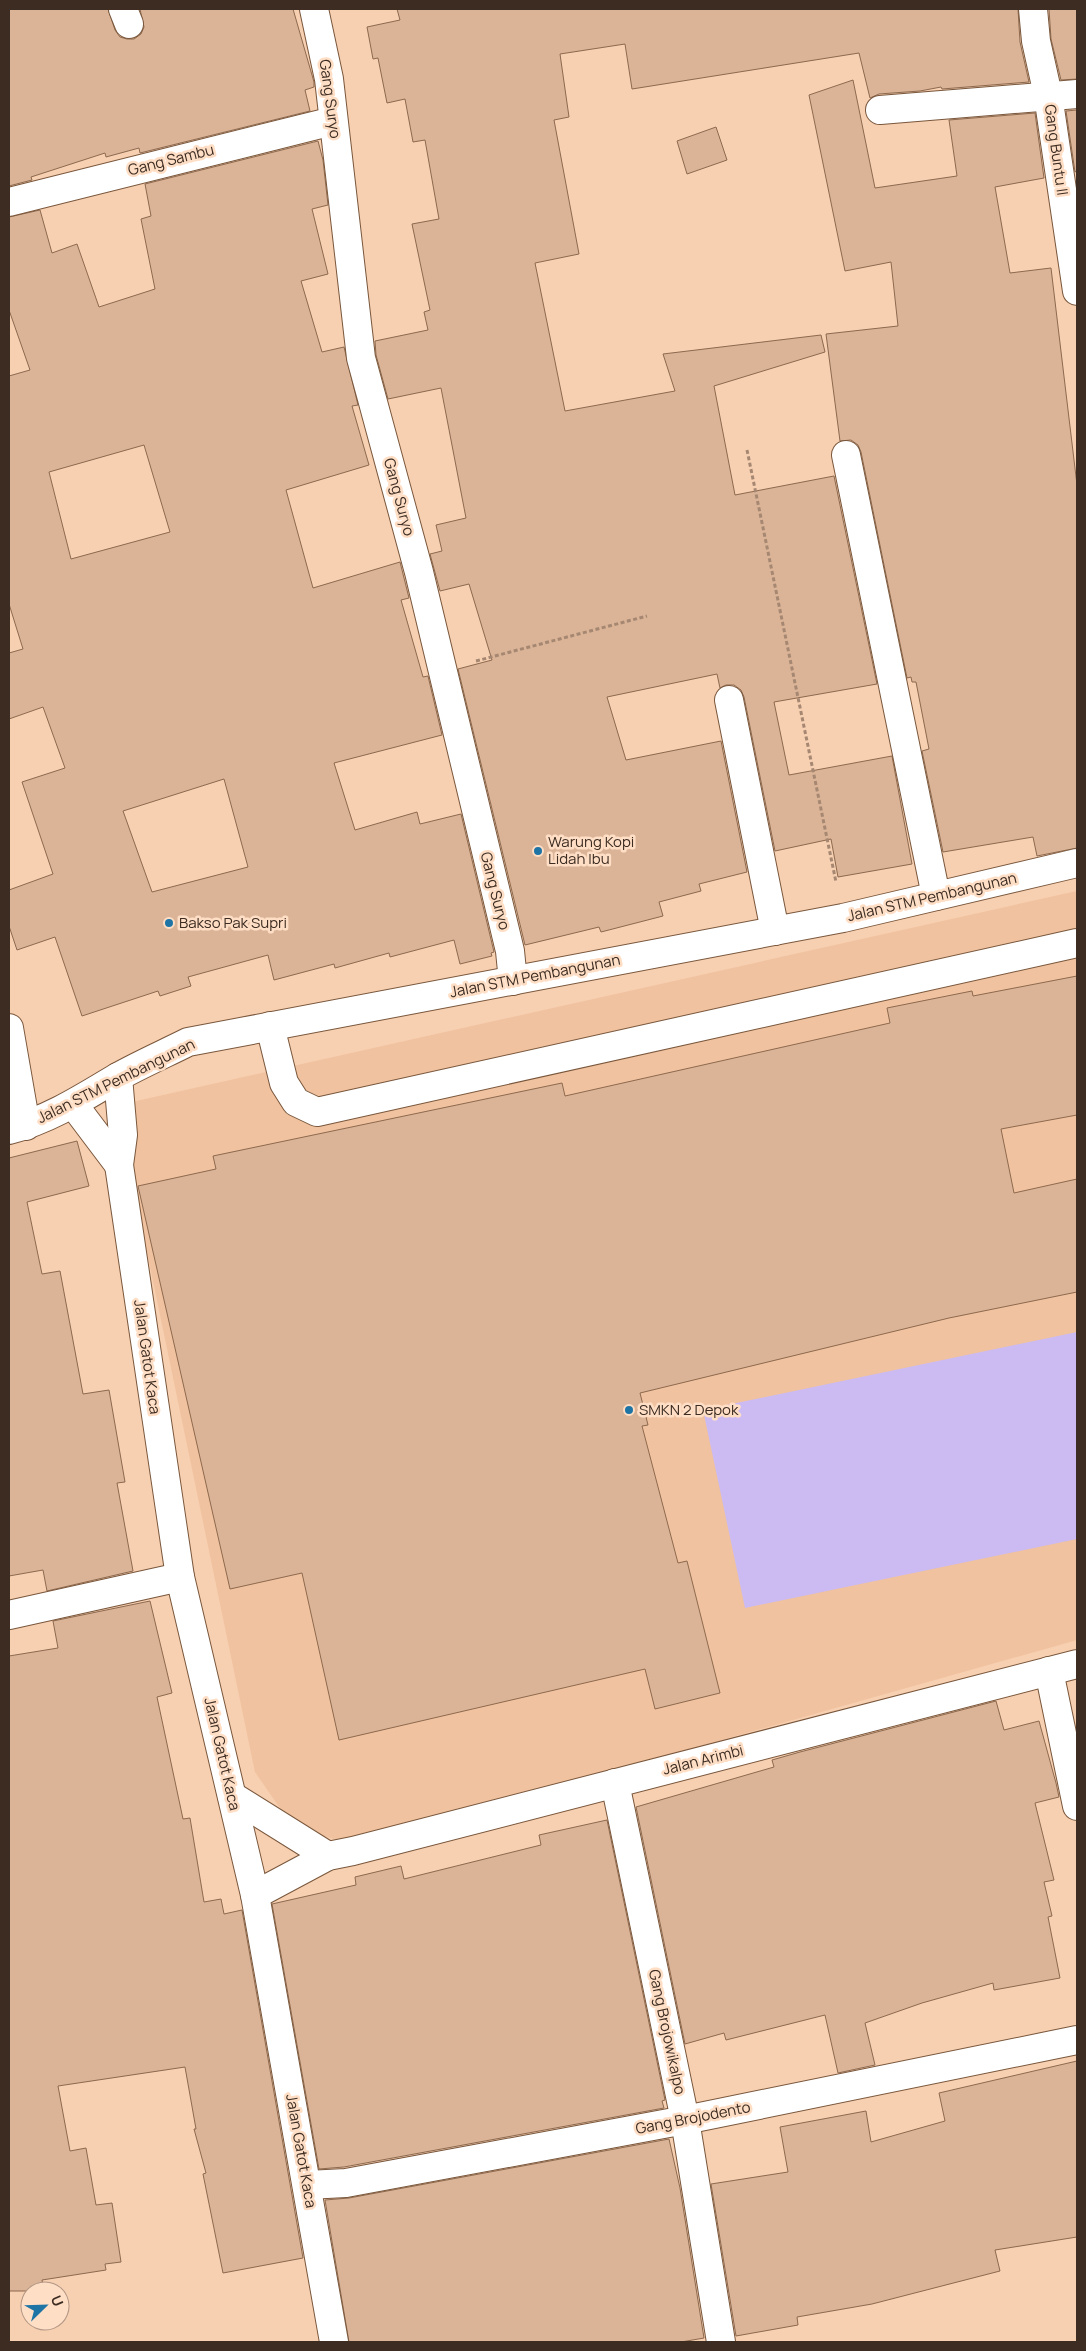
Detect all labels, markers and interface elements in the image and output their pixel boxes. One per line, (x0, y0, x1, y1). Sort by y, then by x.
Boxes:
street label: Gang Suryo (315, 58, 346, 140)
street label: Gang Buntu II (1040, 103, 1073, 197)
street label: Gang Sambu (126, 139, 216, 180)
street label: Gang Suryo (379, 456, 420, 538)
place label: Warung Kopi Lidah Ibu (548, 831, 634, 869)
marker: Warung Kopi Lidah Ibu (532, 845, 544, 857)
street label: Gang Suryo (476, 850, 515, 932)
street label: Jalan STM Pembangunan (845, 867, 1019, 926)
place label: Bakso Pak Supri (179, 912, 287, 933)
marker: Bakso Pak Supri (163, 917, 175, 929)
street label: Jalan STM Pembangunan (448, 949, 622, 1002)
street label: Jalan STM Pembangunan (33, 1033, 198, 1128)
street label: Jalan Gatot Kaca (129, 1298, 166, 1416)
place label: SMKN 2 Depok (639, 1399, 739, 1420)
marker: SMKN 2 Depok (623, 1404, 635, 1416)
street label: Jalan Gatot Kaca (199, 1695, 246, 1812)
street label: Jalan Arimbi (660, 1739, 745, 1780)
street label: Gang Brojowikalpo (644, 1967, 691, 2097)
street label: Jalan Gatot Kaca (281, 2092, 322, 2210)
street label: Gang Brojodento (634, 2096, 752, 2139)
north arrow (20, 2281, 70, 2331)
text: U (47, 2292, 68, 2309)

